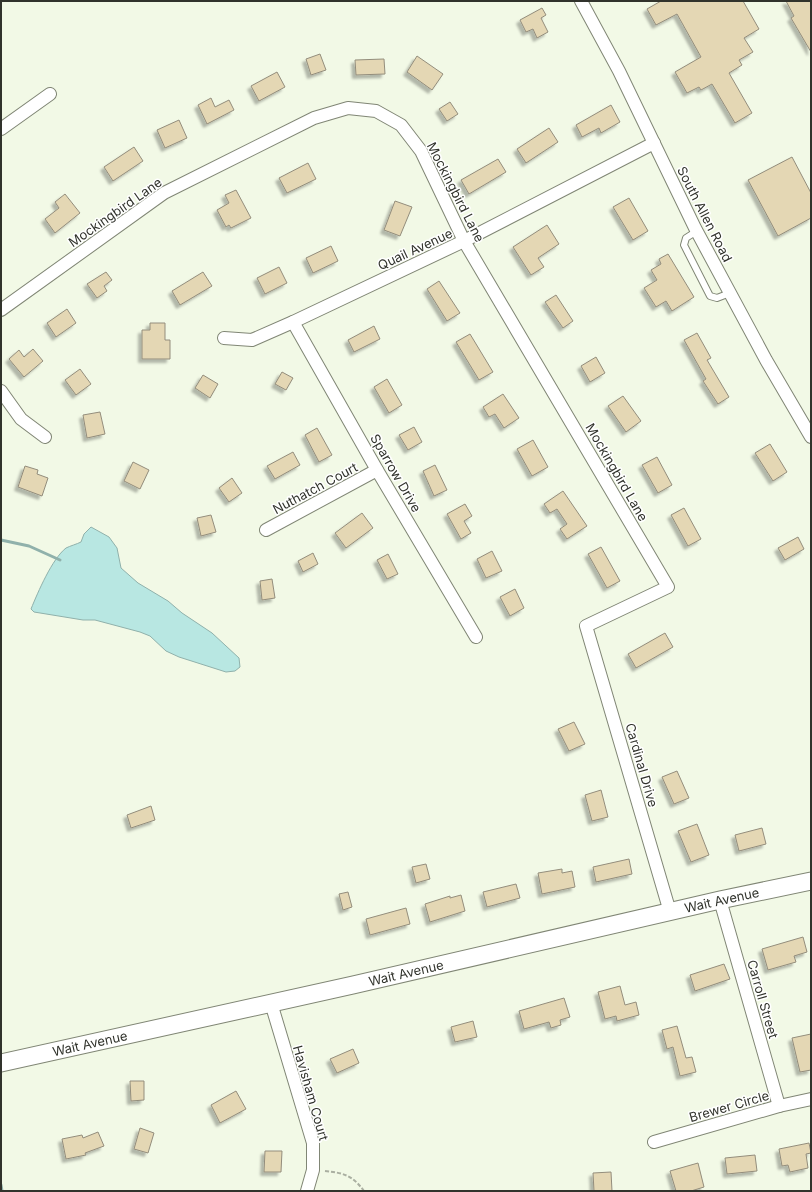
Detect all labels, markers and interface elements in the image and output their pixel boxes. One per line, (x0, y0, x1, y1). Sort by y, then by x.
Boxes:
street label: Mockingbird Lane (424, 139, 488, 245)
street label: South Allen Road (674, 164, 736, 264)
street label: Mockingbird Lane (65, 174, 165, 250)
street label: Quail Avenue (375, 225, 455, 273)
street label: Mockingbird Lane (583, 420, 651, 524)
street label: Sparrow Drive (367, 431, 425, 515)
street label: Nuthatch Court (270, 459, 360, 517)
street label: Cardinal Drive (622, 721, 662, 809)
street label: Wait Avenue (683, 884, 761, 916)
street label: Wait Avenue (367, 956, 445, 989)
street label: Carroll Street (744, 958, 782, 1040)
street label: Wait Avenue (51, 1027, 129, 1059)
street label: Havisham Court (290, 1043, 332, 1143)
street label: Brewer Circle (687, 1087, 771, 1125)

